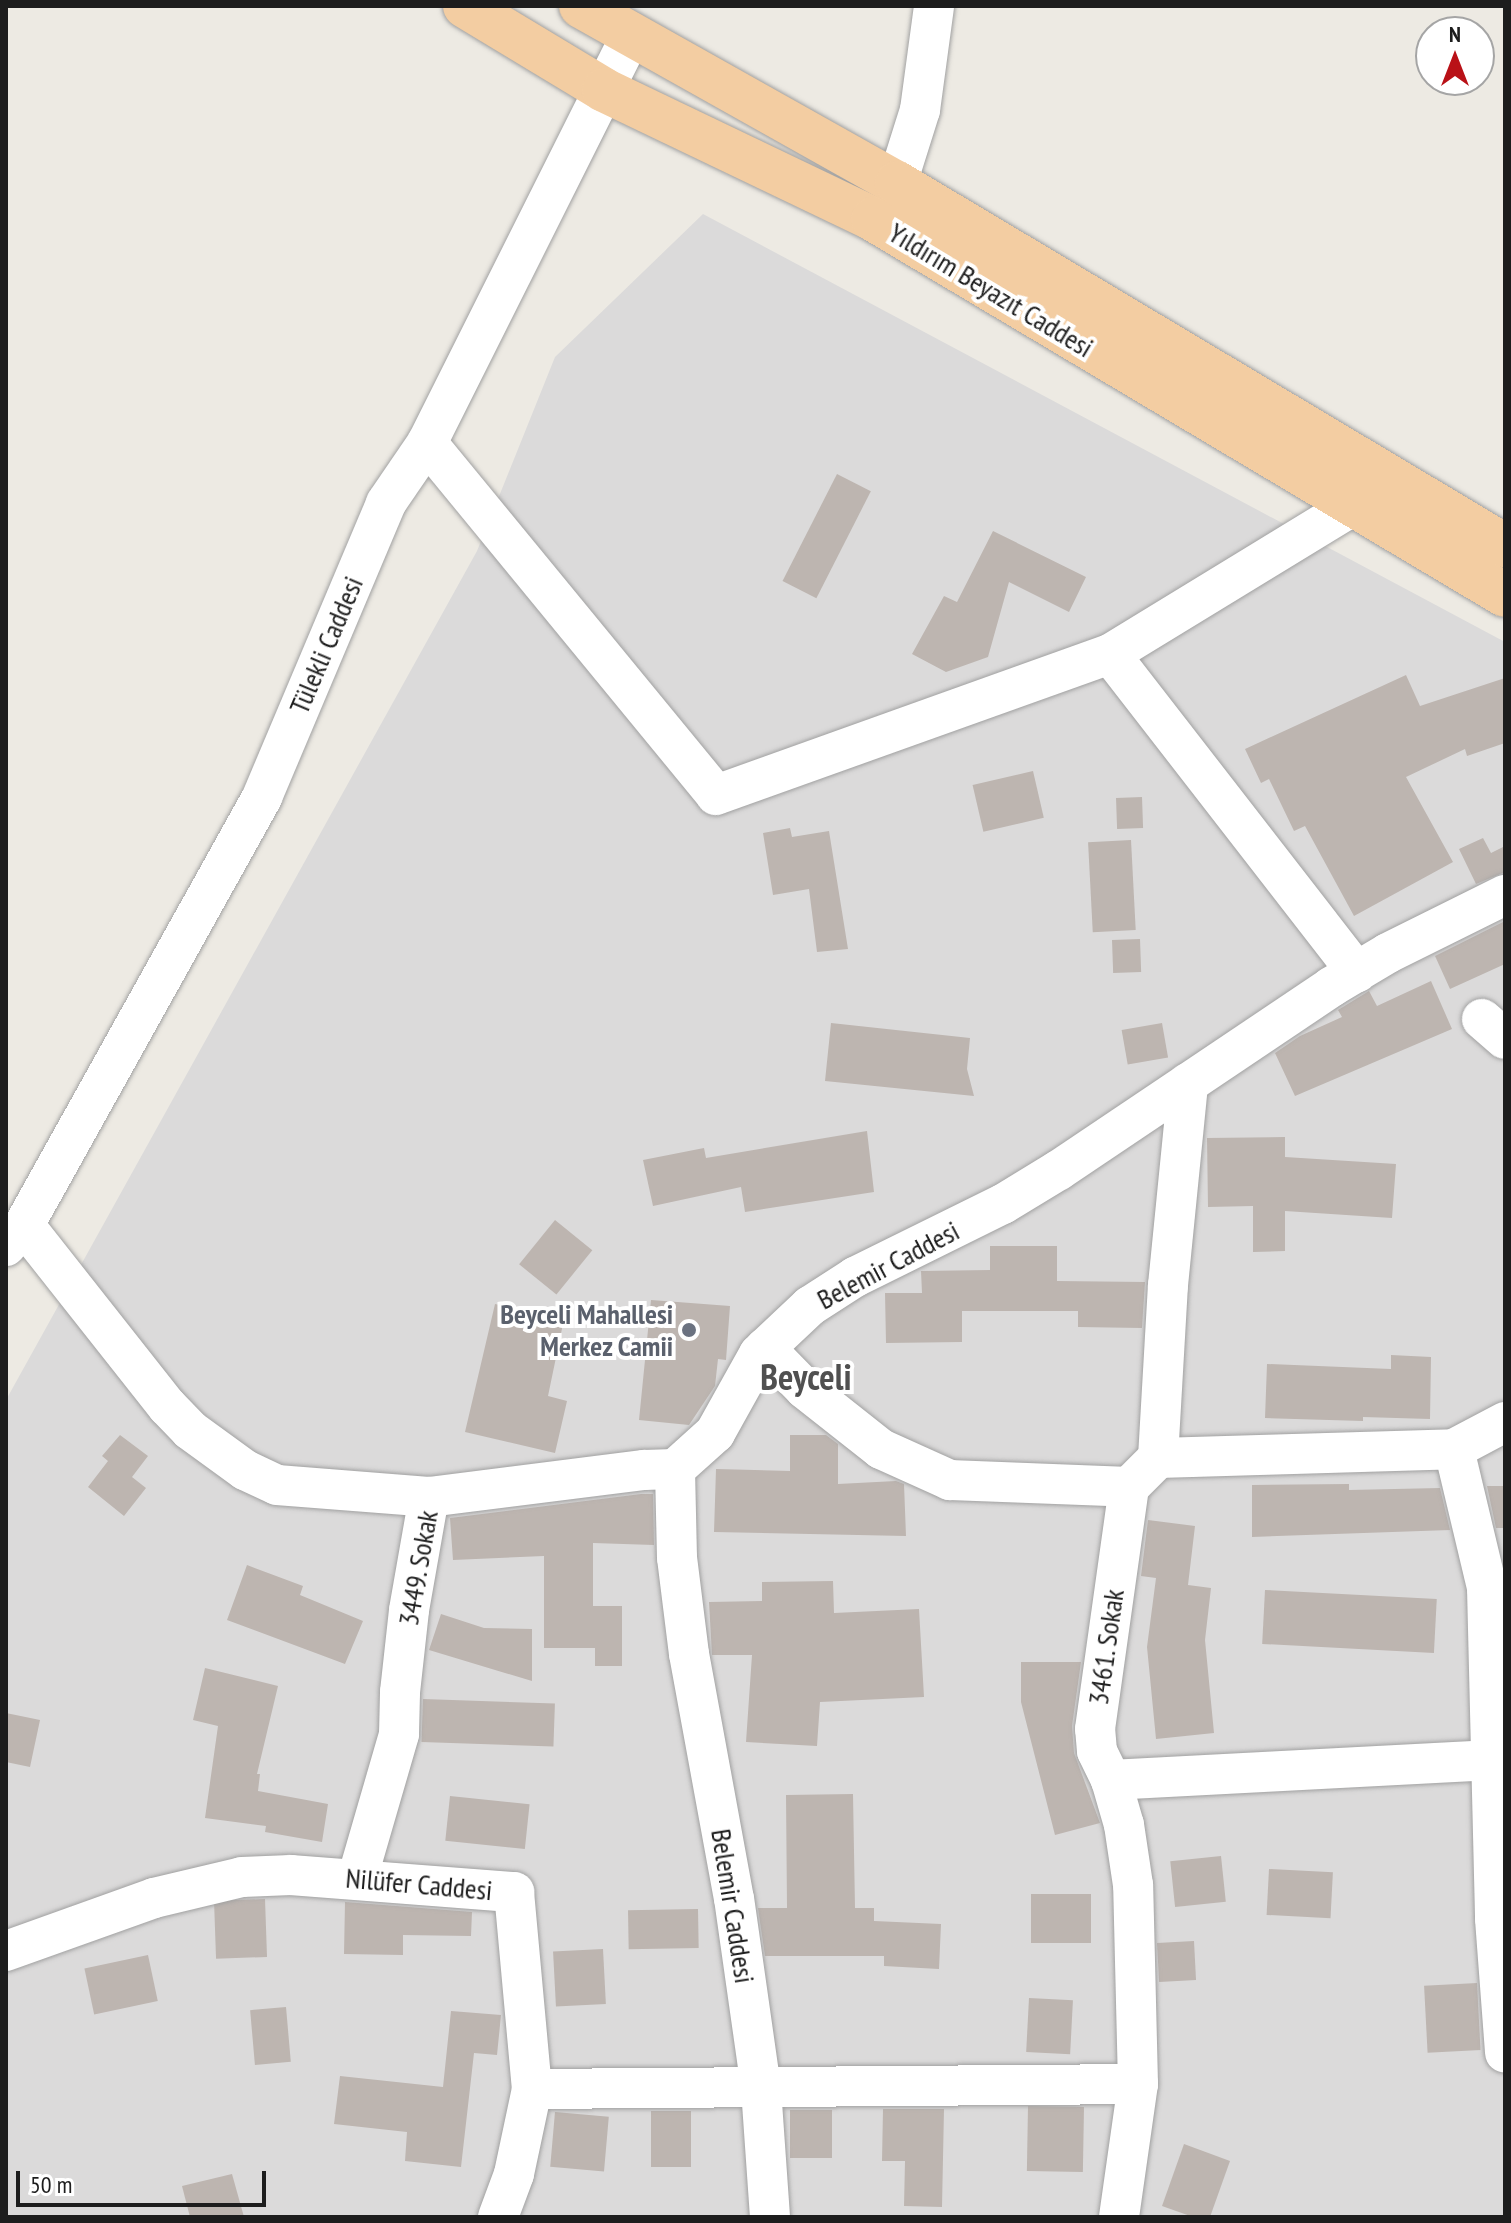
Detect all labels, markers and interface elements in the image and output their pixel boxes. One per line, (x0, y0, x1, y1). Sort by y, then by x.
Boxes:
north arrow (1415, 16, 1495, 96)
text: N (1449, 20, 1461, 48)
street label: Yıldırım Beyazıt Caddesi (883, 216, 1099, 364)
street label: Tülekli Caddesi (282, 571, 370, 719)
street label: Belemir Caddesi (811, 1214, 965, 1316)
place label: Beyceli Mahallesi Merkez Camii (500, 1297, 673, 1363)
marker: Beyceli Mahallesi Merkez Camii (680, 1321, 698, 1339)
district label: Beyceli (760, 1355, 852, 1399)
street label: 3449. Sokak (391, 1507, 445, 1629)
street label: 3461. Sokak (1081, 1586, 1131, 1708)
street label: Belemir Caddesi (704, 1826, 762, 1986)
street label: Nilüfer Caddesi (344, 1861, 494, 1907)
scale bar (20, 2155, 270, 2205)
text: 50 m (30, 2169, 72, 2200)

